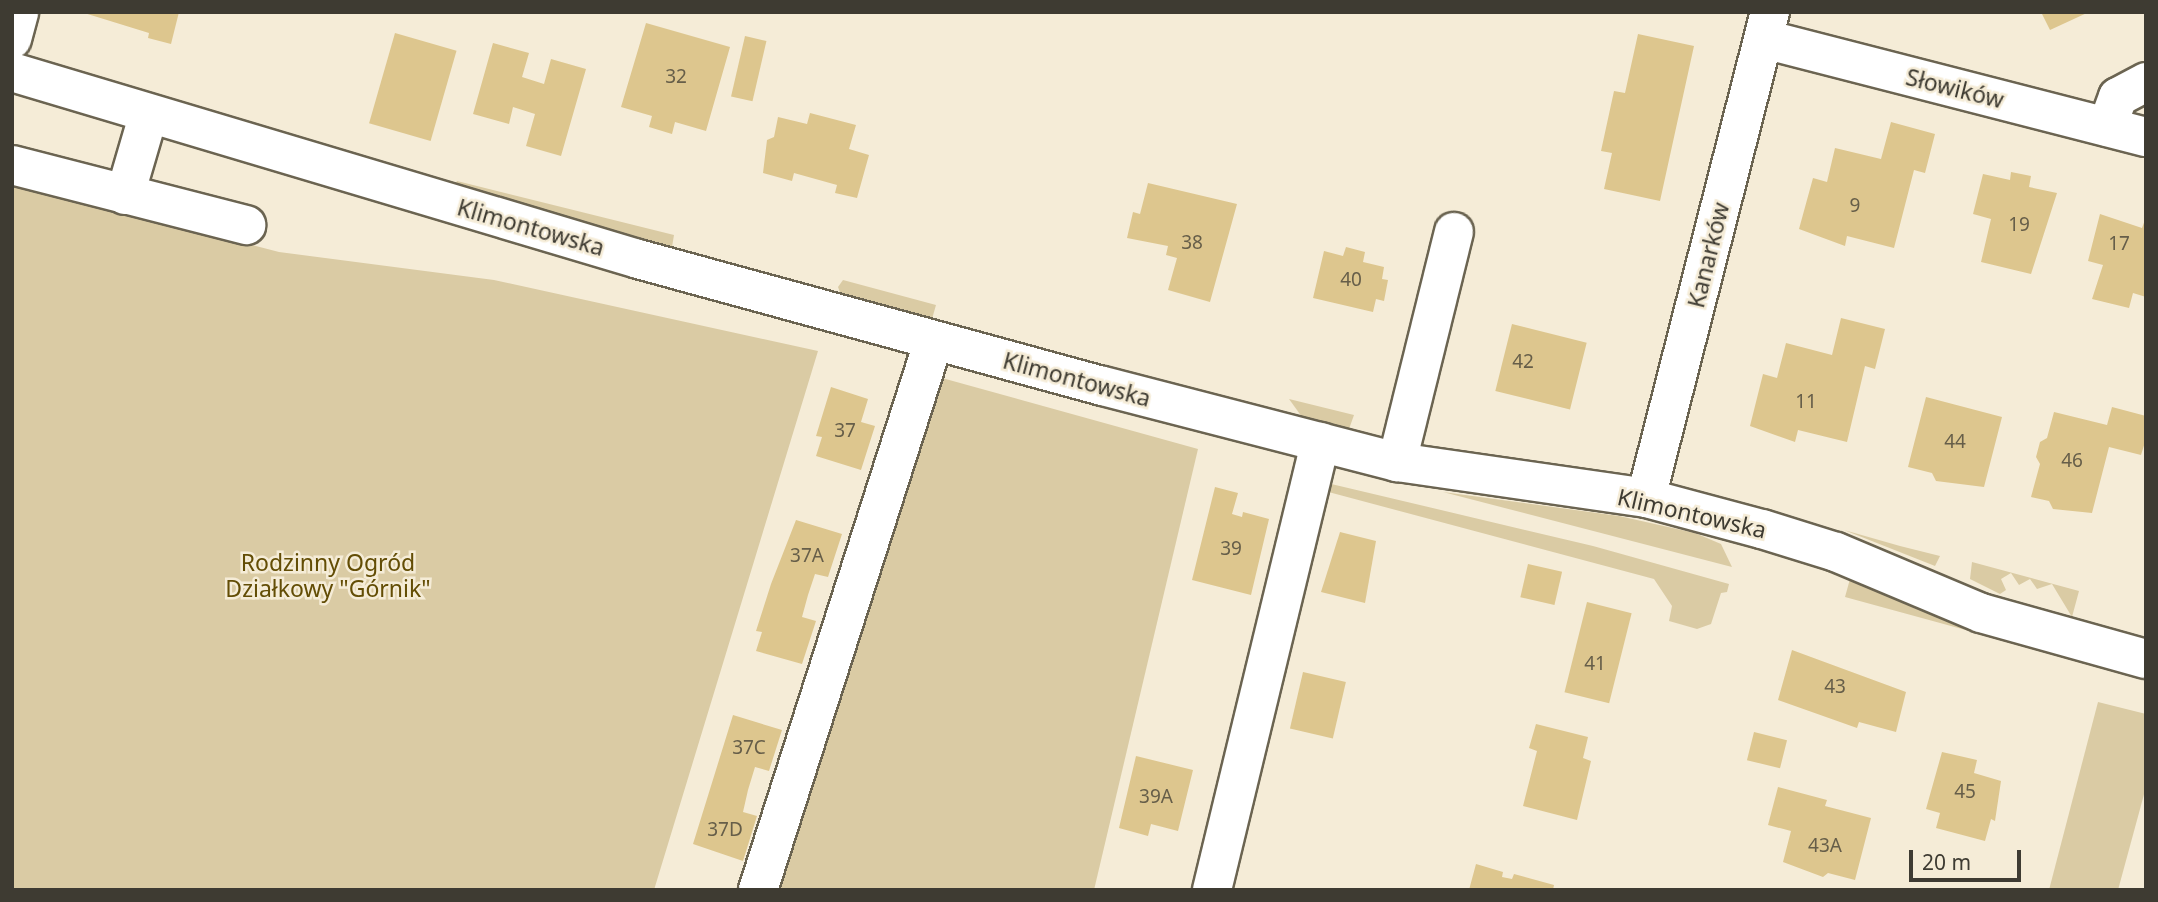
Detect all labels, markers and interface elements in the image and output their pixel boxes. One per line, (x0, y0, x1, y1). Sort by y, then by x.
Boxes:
street label: Słowików (1903, 63, 2007, 113)
house number: 32 (665, 66, 687, 88)
street label: Klimontowska (454, 193, 608, 261)
house number: 9 (1850, 195, 1860, 217)
street label: Kanarków (1682, 199, 1734, 311)
house number: 19 (2008, 214, 2030, 236)
house number: 38 (1181, 232, 1203, 254)
house number: 17 (2108, 233, 2130, 255)
house number: 40 (1340, 269, 1362, 291)
street label: Klimontowska (1000, 346, 1154, 412)
house number: 42 (1512, 351, 1534, 373)
house number: 11 (1795, 391, 1817, 413)
house number: 37 (834, 420, 856, 442)
house number: 44 (1944, 431, 1966, 453)
house number: 46 (2061, 450, 2083, 472)
street label: Klimontowska (1615, 482, 1769, 544)
house number: 39 (1220, 538, 1242, 560)
house number: 37A (790, 545, 824, 567)
park label: Rodzinny Ogród Działkowy "Górnik" (225, 548, 431, 602)
house number: 41 (1584, 653, 1606, 675)
house number: 43 (1824, 676, 1846, 698)
house number: 37C (732, 737, 766, 759)
house number: 45 (1954, 781, 1976, 803)
house number: 39A (1139, 786, 1173, 808)
house number: 37D (707, 819, 743, 841)
house number: 43A (1808, 835, 1842, 857)
scale bar (1913, 836, 2025, 880)
text: 20 m (1922, 848, 1971, 876)

